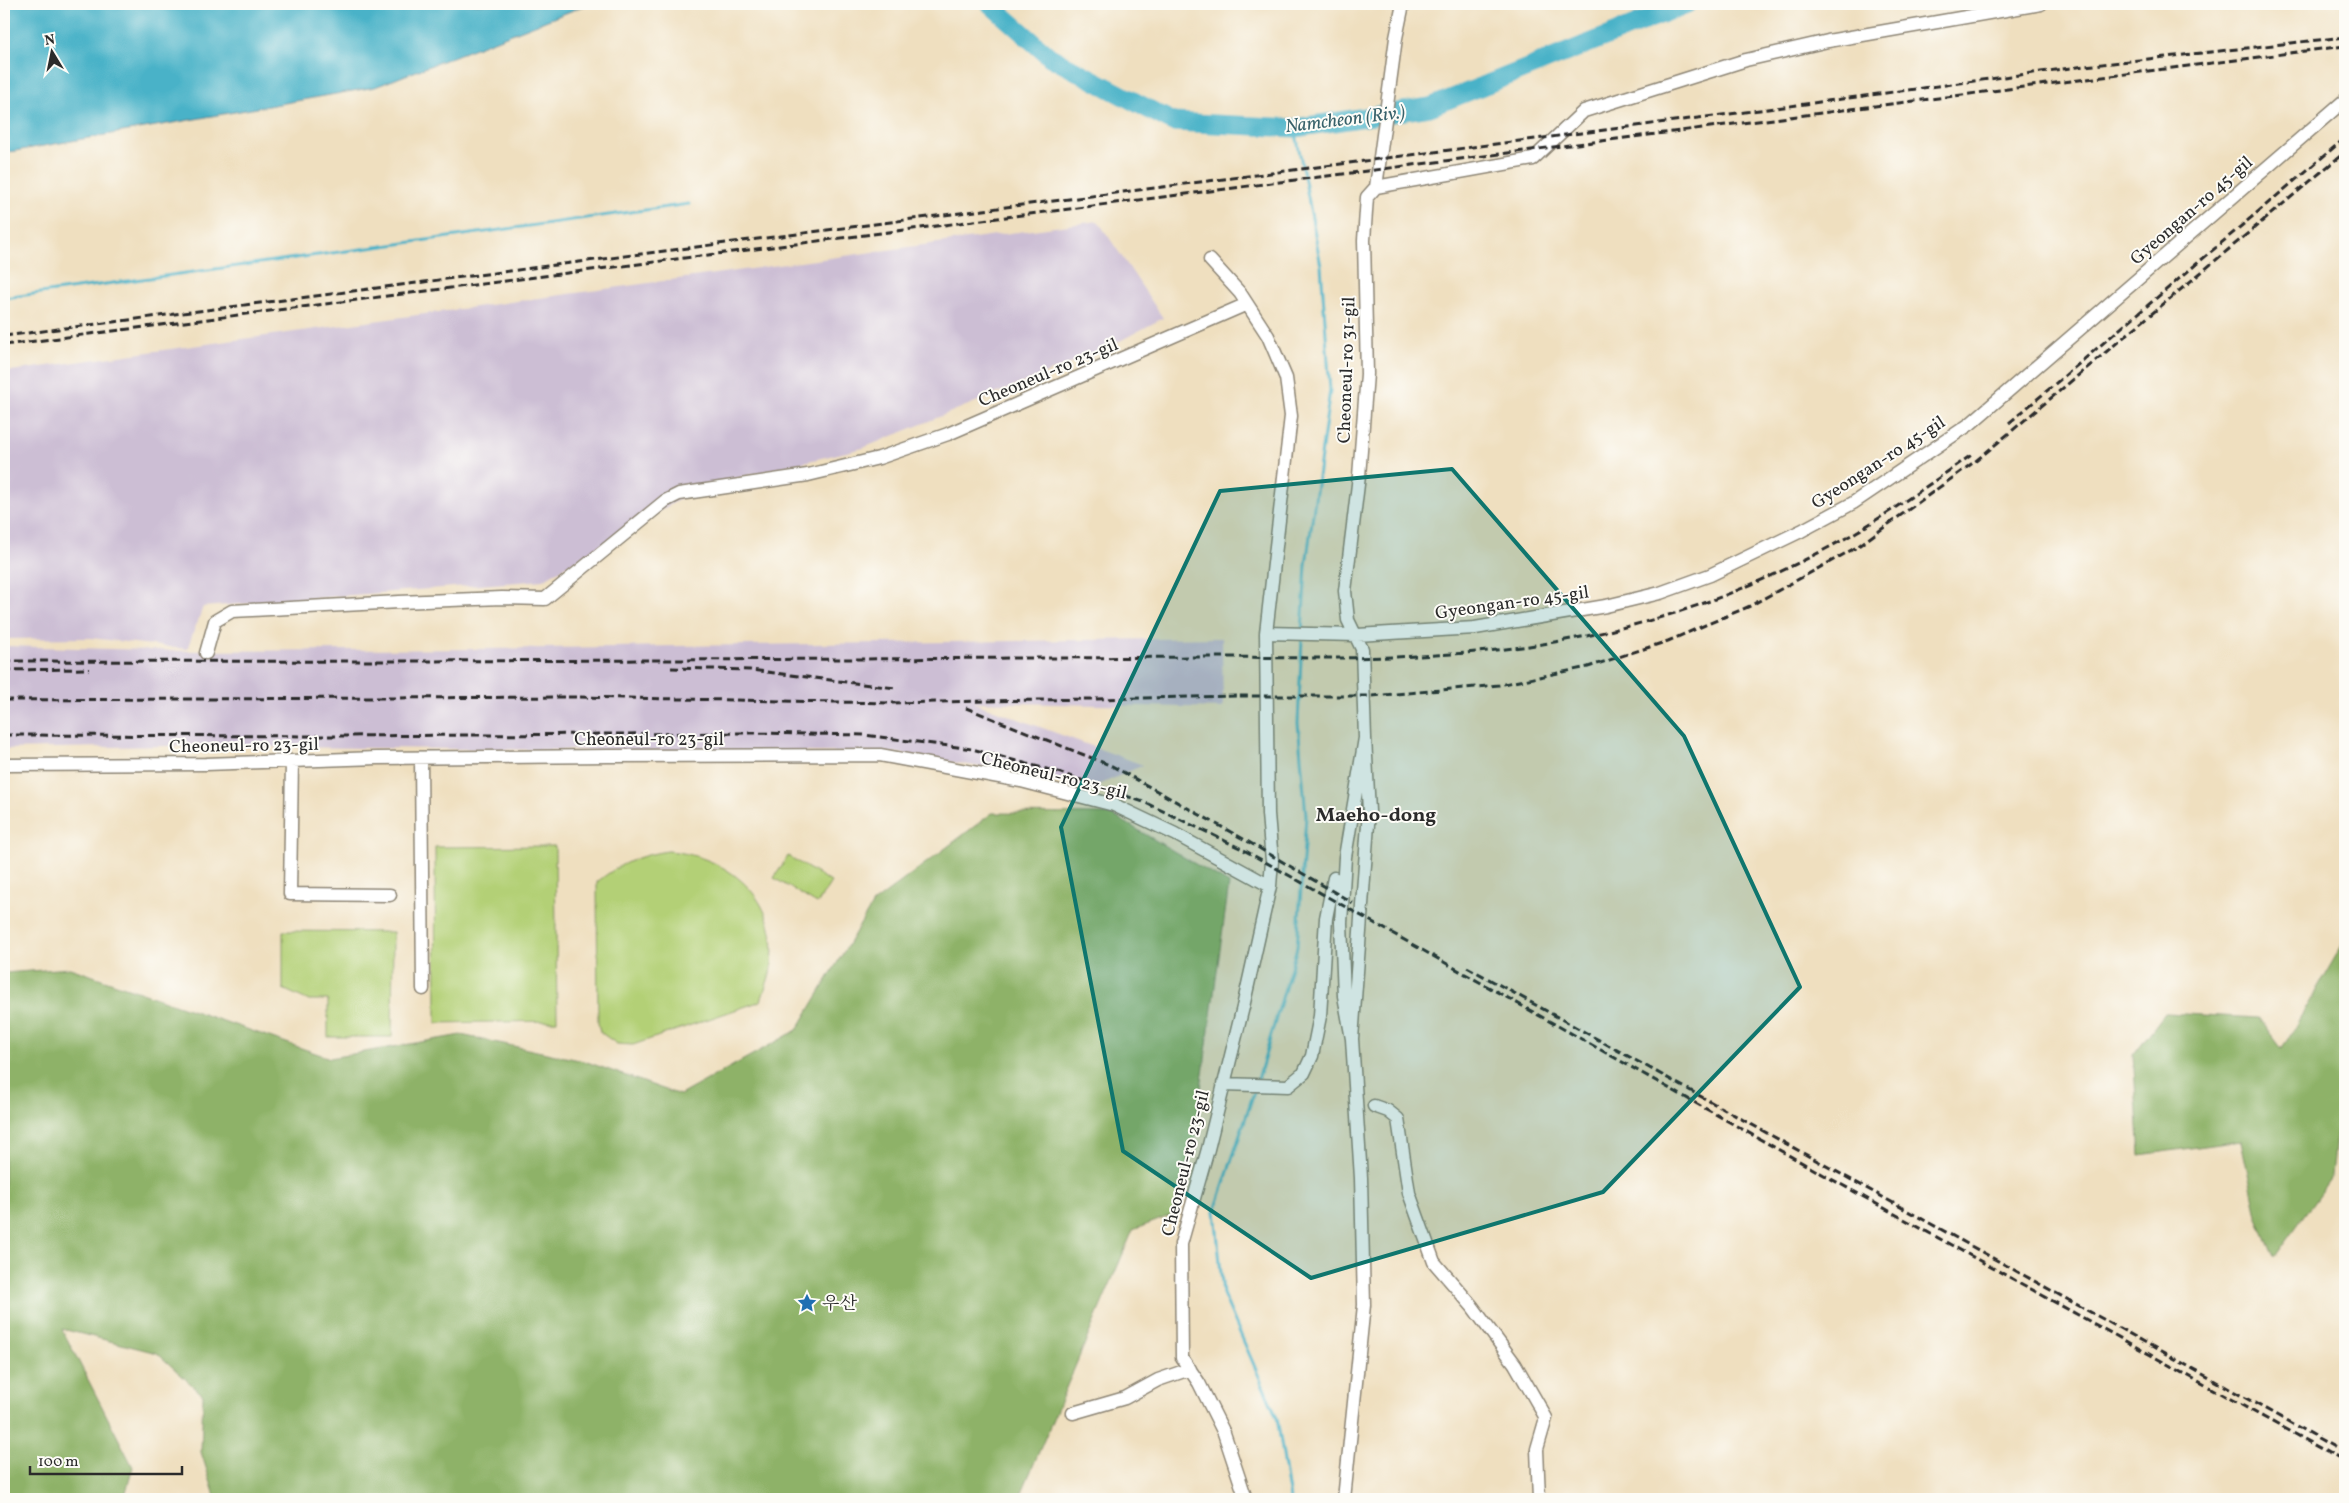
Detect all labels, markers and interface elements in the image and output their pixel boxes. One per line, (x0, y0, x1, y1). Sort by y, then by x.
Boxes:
north arrow (28, 28, 78, 78)
text: N (43, 30, 57, 51)
water label: Namcheon (Riv.) (1284, 100, 1407, 140)
street label: Gyeongan-ro 45-gil (2125, 151, 2259, 271)
street label: Cheoneul-ro 31-gil (1332, 296, 1363, 444)
street label: Cheoneul-ro 23-gil (975, 333, 1122, 414)
street label: Gyeongan-ro 45-gil (1807, 411, 1951, 516)
street label: Gyeongan-ro 45-gil (1434, 580, 1591, 627)
street label: Cheoneul-ro 23-gil (574, 728, 724, 753)
street label: Cheoneul-ro 23-gil (169, 733, 319, 760)
street label: Cheoneul-ro 23-gil (978, 746, 1129, 807)
district label: Maeho-dong (1316, 802, 1436, 830)
street label: Cheoneul-ro 23-gil (1156, 1088, 1217, 1239)
place icon: 우산 (796, 1292, 818, 1314)
place label: 우산 (822, 1292, 857, 1317)
scale bar (30, 1443, 182, 1475)
text: 100 m (38, 1452, 78, 1473)

